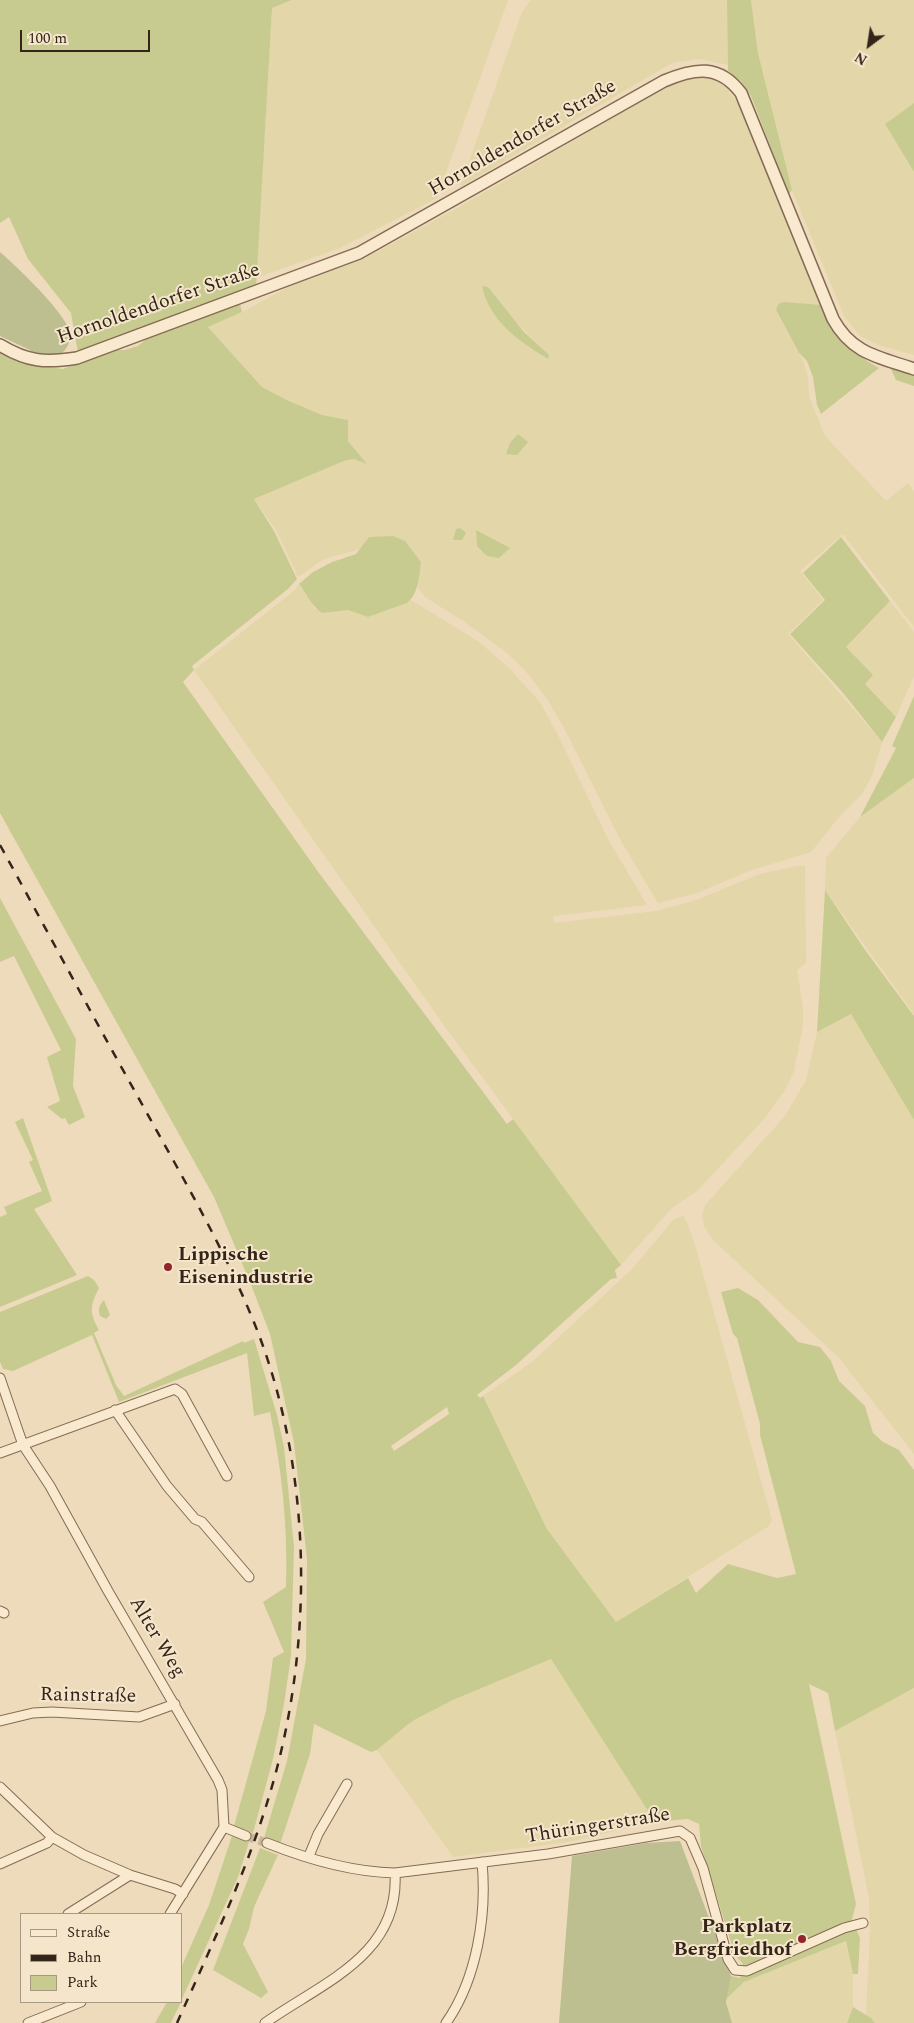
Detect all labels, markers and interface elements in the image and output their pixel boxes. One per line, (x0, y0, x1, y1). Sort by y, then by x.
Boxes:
scale bar (22, 20, 152, 52)
north arrow (844, 20, 894, 70)
text: 100 m (28, 27, 67, 50)
text: N (851, 46, 871, 70)
street label: Hornoldendorfer Straße (425, 75, 621, 203)
street label: Hornoldendorfer Straße (54, 259, 264, 351)
place label: Lippische Eisenindustrie (178, 1244, 313, 1291)
marker: Lippische Eisenindustrie (162, 1261, 174, 1273)
street label: Alter Weg (122, 1593, 190, 1683)
street label: Rainstraße (40, 1684, 136, 1710)
street label: Thüringerstraße (524, 1804, 672, 1850)
legend (20, 1913, 182, 2003)
place label: Parkplatz Bergfriedhof (673, 1916, 792, 1963)
text: Straße (67, 1921, 110, 1944)
marker: Parkplatz Bergfriedhof (796, 1933, 808, 1945)
text: Bahn (67, 1946, 102, 1969)
text: Park (67, 1971, 98, 1994)

